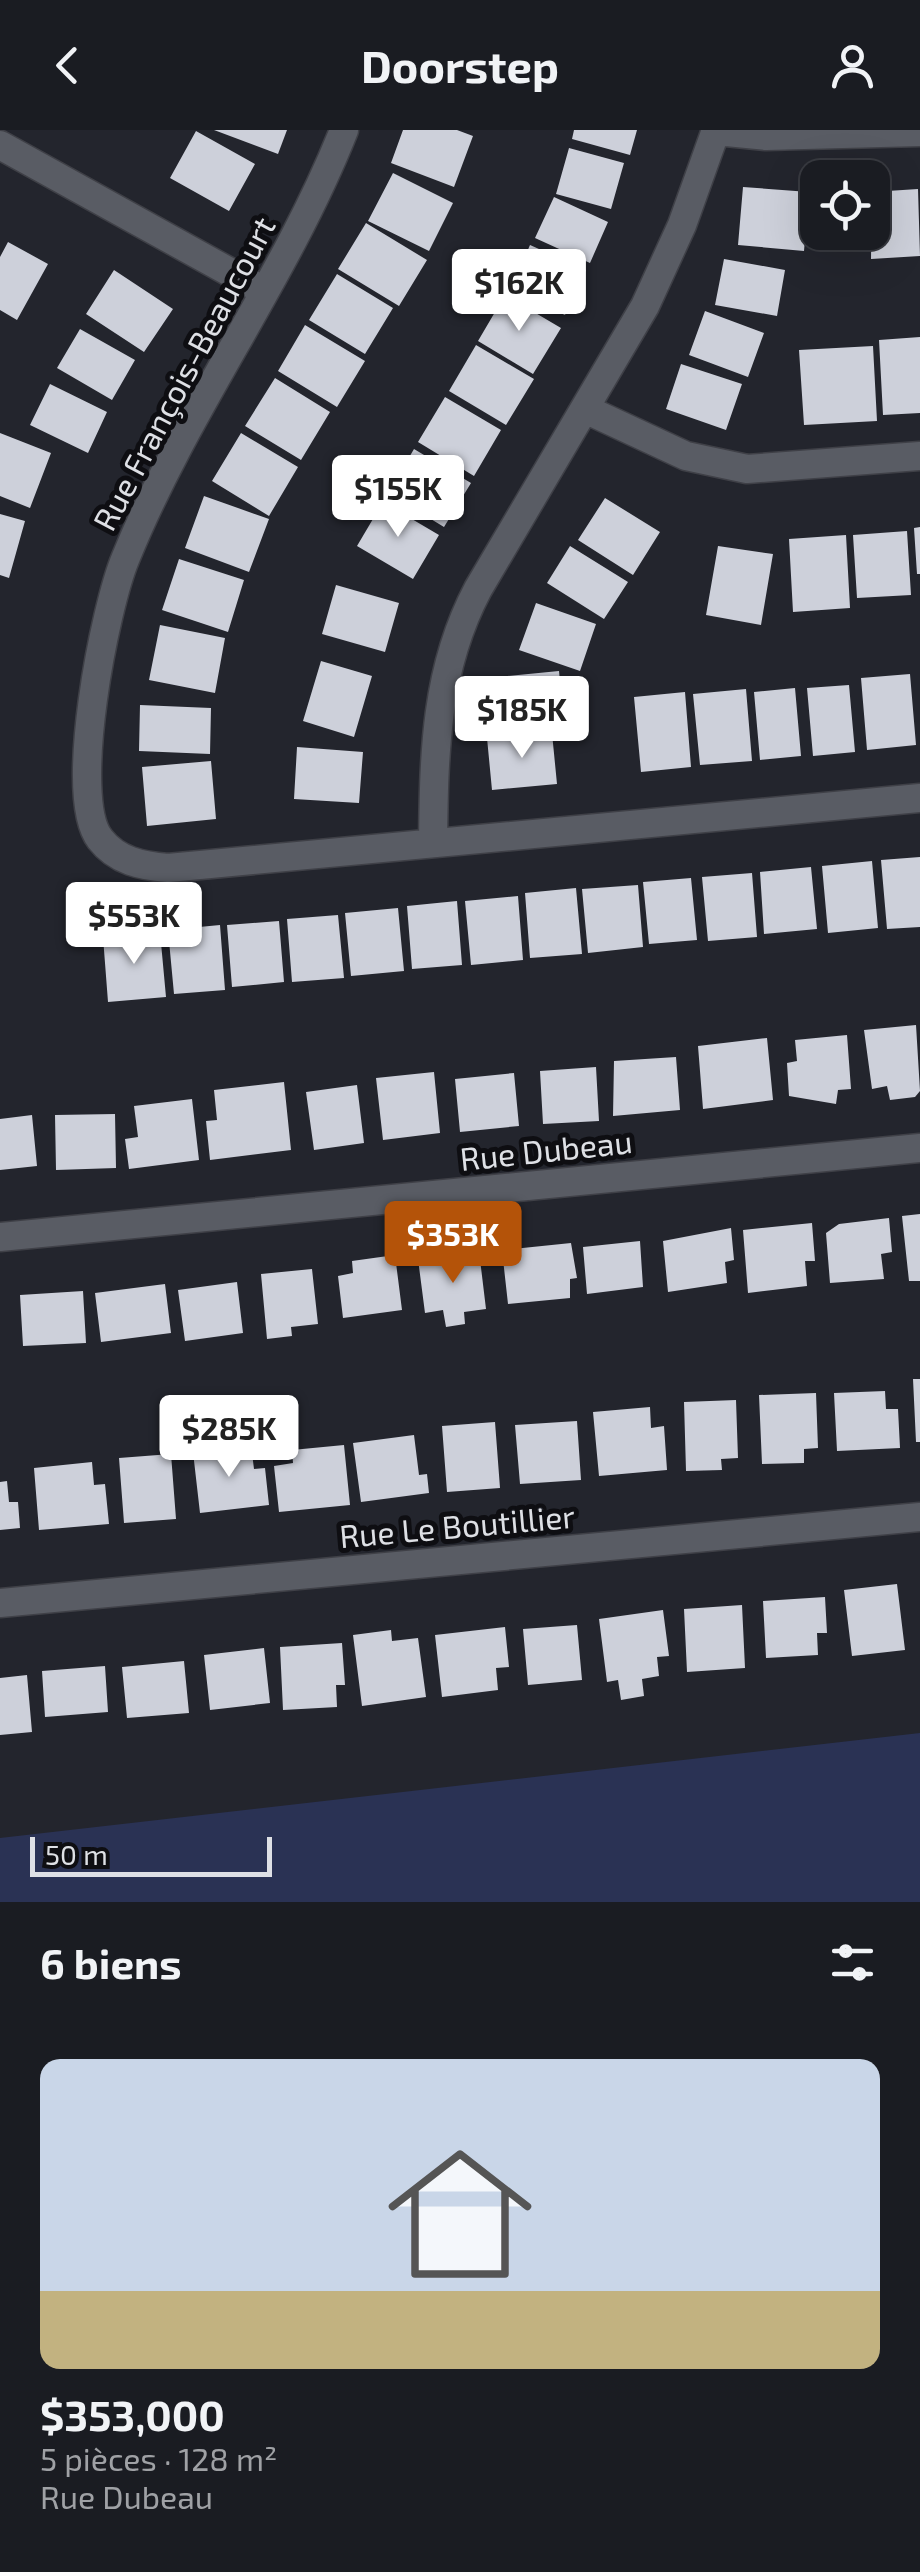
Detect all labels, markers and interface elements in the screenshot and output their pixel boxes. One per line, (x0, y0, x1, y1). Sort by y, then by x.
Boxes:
icon: back (40, 38, 95, 93)
text: Doorstep (361, 38, 559, 92)
icon: person (825, 38, 880, 93)
map controls (800, 160, 890, 250)
button: locate (800, 160, 890, 250)
street label: Rue François-Beaucourt (84, 210, 284, 537)
pin: $162K (449, 249, 589, 334)
text: $162K (474, 262, 564, 300)
pin: $155K (328, 455, 468, 540)
text: $155K (354, 468, 442, 506)
pin: $185K (452, 676, 592, 761)
text: $185K (477, 689, 567, 727)
pin: $553K (64, 882, 204, 967)
text: $553K (88, 895, 180, 933)
street label: Rue Dubeau (458, 1121, 634, 1177)
pin: $353K (383, 1201, 523, 1286)
text: $353K (407, 1214, 499, 1252)
pin: $285K (159, 1395, 299, 1480)
text: $285K (181, 1408, 277, 1446)
street label: Rue Le Boutillier (338, 1496, 577, 1554)
scale bar (30, 1832, 272, 1876)
text: 50 m (45, 1837, 108, 1871)
icon: filters (825, 1935, 880, 1990)
text: 6 biens (40, 1937, 182, 1987)
icon: home (370, 2124, 550, 2304)
text: $353,000 (40, 2389, 225, 2439)
text: 5 pièces · 128 m² (40, 2439, 277, 2477)
text: Rue Dubeau (40, 2477, 213, 2515)

